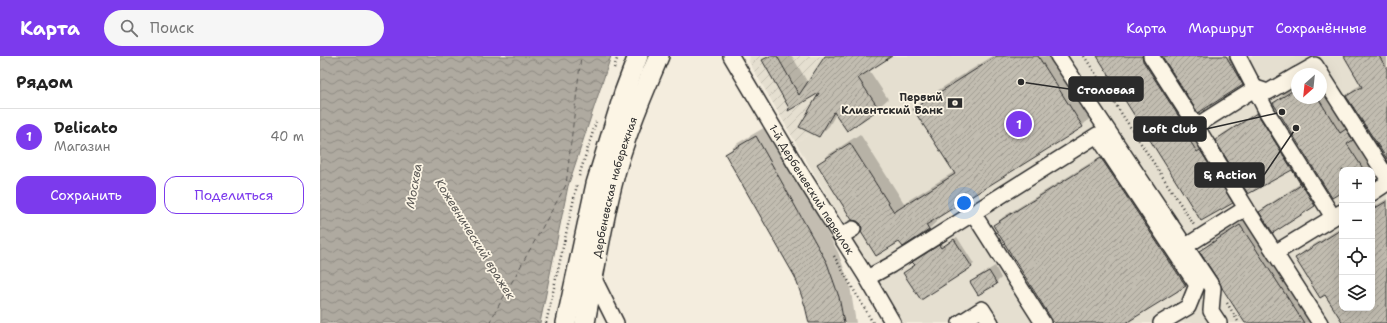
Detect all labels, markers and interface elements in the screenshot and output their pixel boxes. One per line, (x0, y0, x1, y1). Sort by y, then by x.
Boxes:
search box (104, 10, 384, 46)
text: Карта (20, 16, 80, 41)
icon: search (118, 17, 140, 39)
text: Поиск (150, 18, 194, 38)
text: Карта (1126, 19, 1166, 37)
text: Маршрут (1188, 19, 1254, 37)
text: Сохранённые (1276, 19, 1367, 37)
north arrow (1291, 68, 1327, 104)
text: Рядом (16, 71, 73, 93)
callout: Столовая (1069, 77, 1143, 101)
text: Столовая (1077, 82, 1135, 98)
place label: Первый Клиентский Банк (841, 90, 943, 118)
bank icon: Первый Клиентский Банк (946, 94, 964, 112)
pin: 1 (1006, 109, 1032, 139)
street label: Дербеневская набережная (589, 115, 641, 259)
callout: Loft Club (1134, 117, 1206, 141)
text: Delicato (54, 118, 118, 138)
text: Loft Club (1142, 121, 1198, 137)
street label: 1-й Дербеневский переулок (766, 122, 858, 257)
text: 1 (26, 128, 32, 145)
text: 40 m (270, 128, 304, 145)
text: Магазин (54, 138, 110, 155)
water label: Москва (402, 162, 426, 210)
callout: & Action (1195, 163, 1264, 187)
text: & Action (1203, 167, 1257, 183)
map controls (1339, 167, 1375, 311)
button: + (1339, 167, 1375, 203)
button: Сохранить (16, 176, 156, 214)
button: Поделиться (164, 176, 304, 214)
water label: Кожевнический вражек (431, 176, 519, 303)
your location (954, 193, 974, 213)
button: − (1339, 203, 1375, 239)
button: locate (1339, 239, 1375, 275)
button: layers (1339, 275, 1375, 311)

